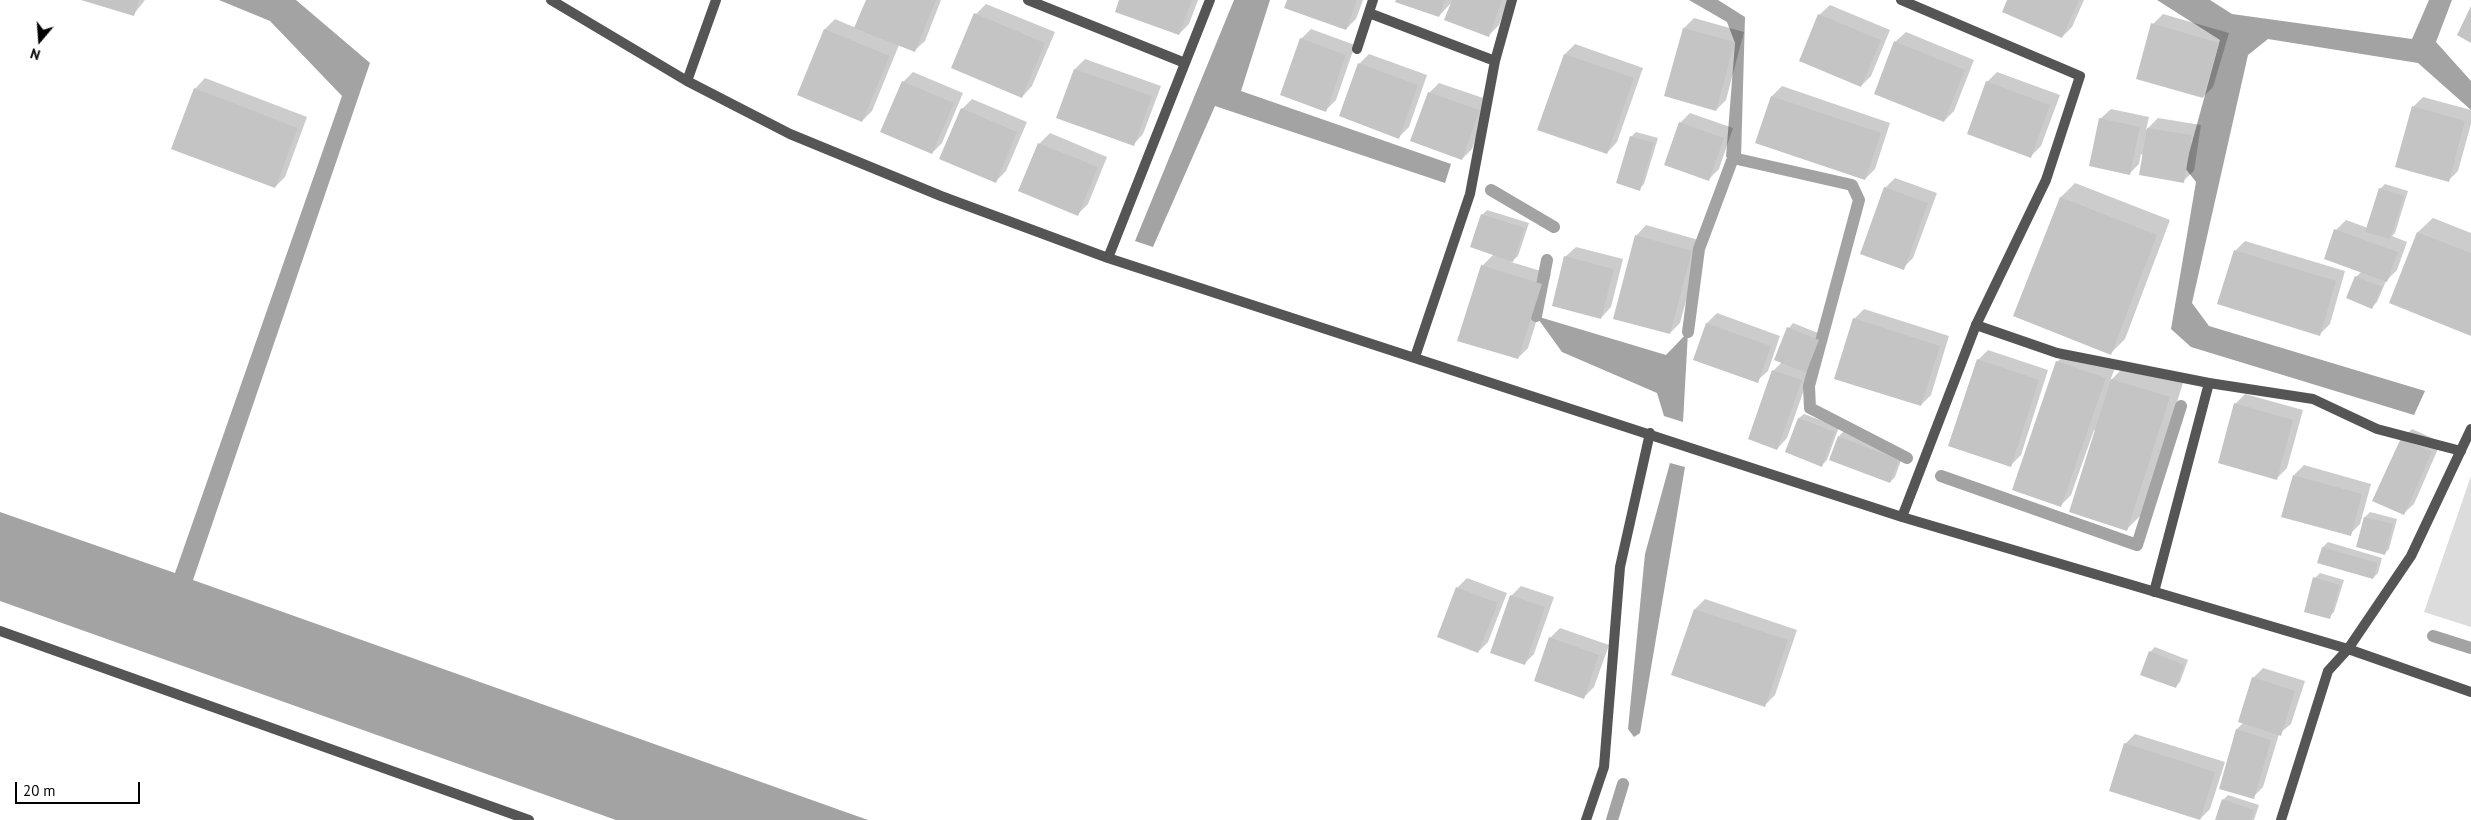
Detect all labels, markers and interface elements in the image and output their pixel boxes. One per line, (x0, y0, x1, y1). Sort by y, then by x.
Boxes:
north arrow (15, 15, 65, 65)
text: N (28, 44, 43, 64)
scale bar (18, 772, 142, 804)
text: 20 m (23, 781, 56, 800)

